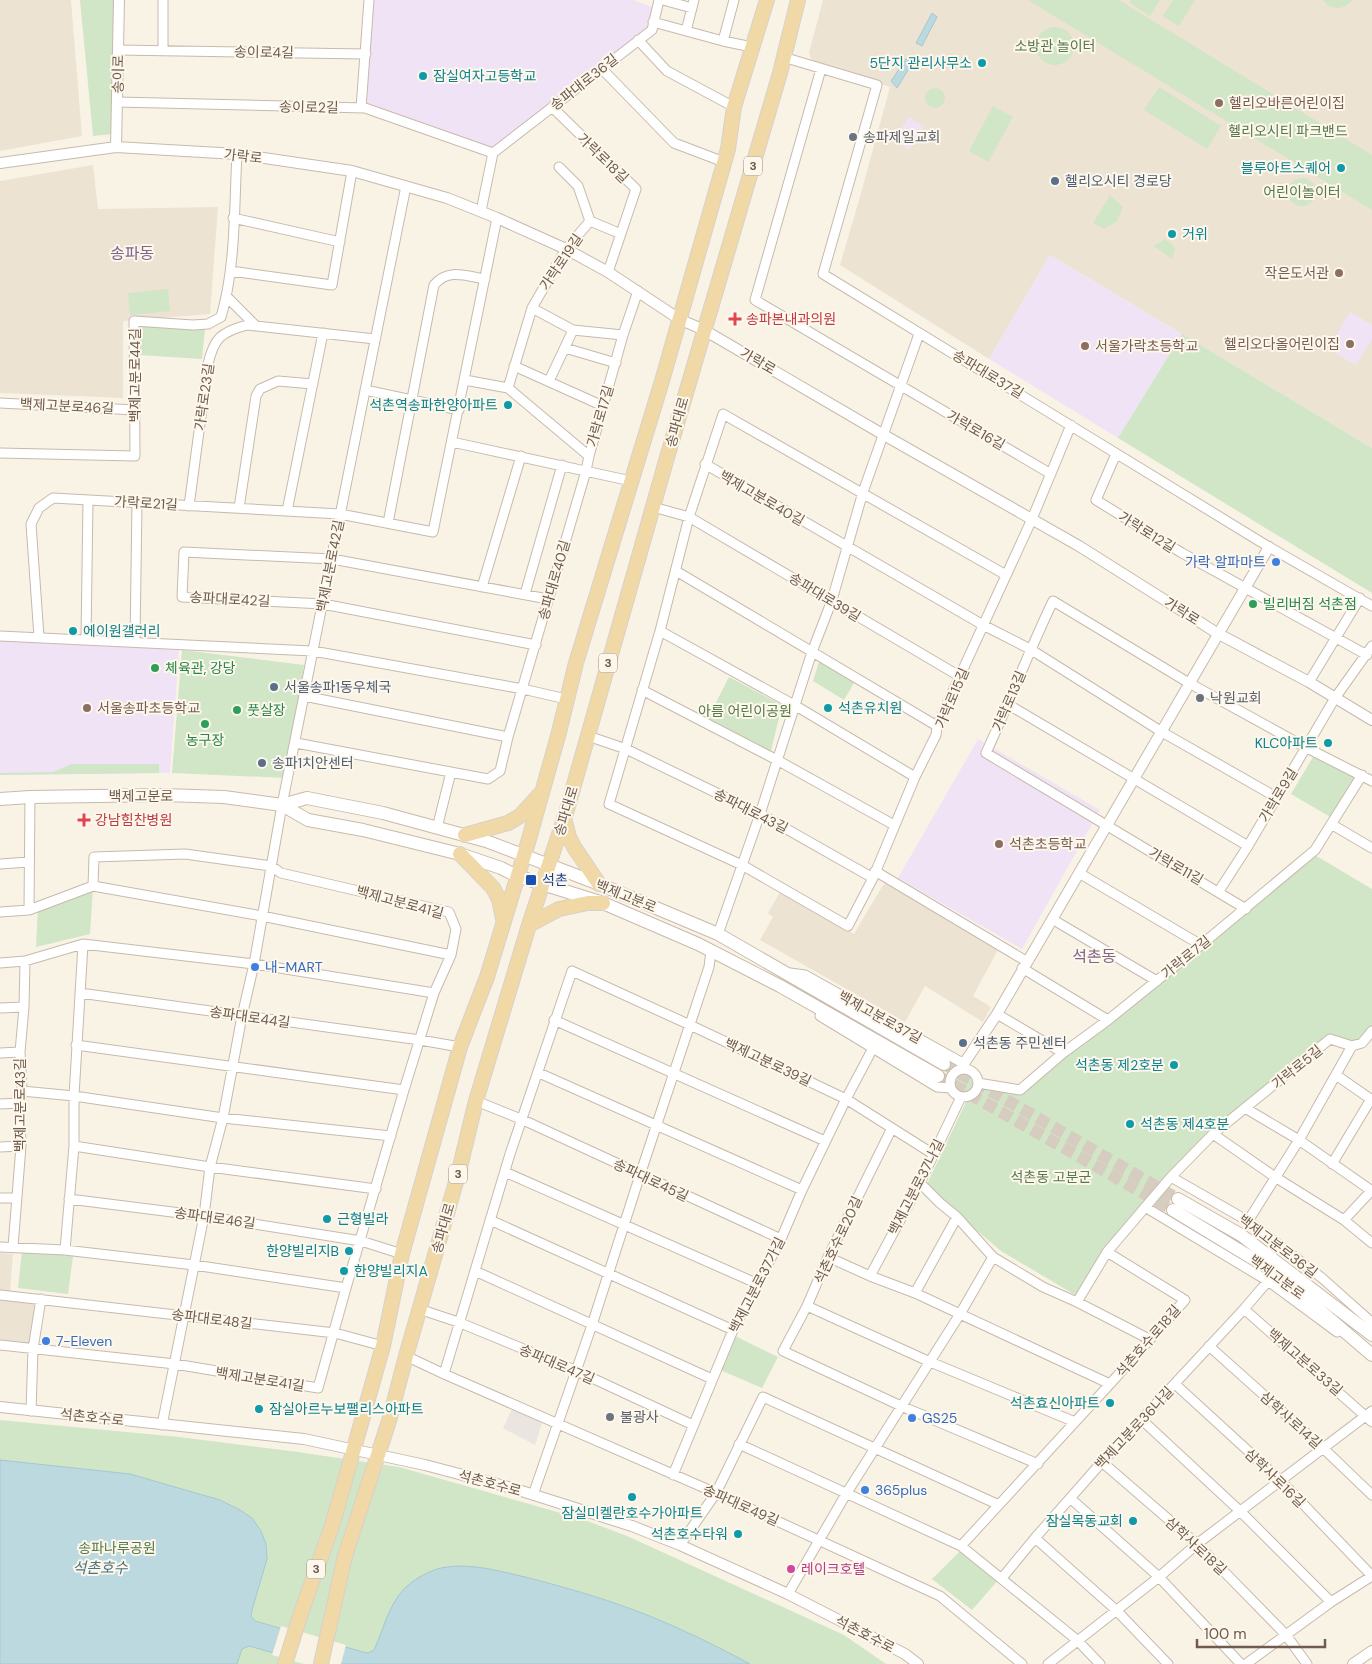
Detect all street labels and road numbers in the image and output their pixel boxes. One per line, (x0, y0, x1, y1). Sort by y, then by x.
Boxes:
street label: 송이로4길 (234, 42, 294, 62)
street label: 송파대로36길 (546, 50, 622, 114)
street label: 송이로 (109, 54, 127, 93)
street label: 송이로2길 (279, 97, 339, 117)
street label: 가락로18길 (574, 129, 632, 187)
street label: 가락로 (223, 145, 263, 167)
road number: 3 (744, 157, 762, 176)
street label: 가락로19길 (535, 230, 587, 294)
street label: 백제고분로44길 (126, 328, 144, 422)
street label: 가락로 (737, 344, 779, 379)
street label: 송파대로37길 (949, 346, 1027, 402)
street label: 가락로23길 (190, 362, 218, 432)
street label: 가락로17길 (583, 383, 617, 449)
street label: 백제고분로46길 (19, 395, 115, 417)
street label: 송파대로 (661, 395, 693, 449)
street label: 가락로16길 (943, 406, 1009, 454)
street label: 백제고분로40길 (716, 466, 808, 530)
street label: 가락로21길 (114, 492, 178, 514)
street label: 가락로12길 (1115, 507, 1179, 557)
street label: 백제고분로42길 (312, 518, 348, 614)
street label: 송파대로40길 (534, 538, 574, 622)
street label: 송파대로39길 (786, 568, 864, 626)
street label: 송파대로42길 (189, 588, 271, 610)
street label: 가락로 (1161, 593, 1203, 629)
road number: 3 (599, 654, 617, 672)
street label: 가락로15길 (931, 665, 973, 731)
street label: 가락로13길 (988, 668, 1030, 734)
street label: 가락로9길 (1255, 765, 1301, 825)
street label: 송파대로 (550, 784, 582, 838)
street label: 송파대로43길 (711, 785, 791, 837)
street label: 백제고분로 (109, 787, 173, 805)
street label: 가락로11길 (1145, 843, 1207, 889)
street label: 백제고분로 (593, 876, 659, 916)
street label: 백제고분로41길 (354, 882, 446, 922)
street label: 가락로7길 (1157, 931, 1215, 983)
street label: 백제고분로37길 (835, 987, 925, 1047)
street label: 송파대로44길 (208, 1002, 292, 1032)
street label: 백제고분로39길 (722, 1034, 814, 1090)
street label: 가락로5길 (1268, 1041, 1326, 1093)
street label: 백제고분로43길 (11, 1058, 29, 1152)
street label: 백제고분로37나길 (884, 1136, 948, 1238)
street label: 송파대로45길 (610, 1155, 692, 1205)
road number: 3 (449, 1164, 467, 1184)
street label: 석촌호수로20길 (810, 1193, 866, 1287)
street label: 송파대로 (427, 1201, 459, 1255)
street label: 송파대로46길 (173, 1203, 257, 1233)
street label: 백제고분로36길 (1235, 1211, 1321, 1281)
street label: 백제고분로37가길 (725, 1234, 789, 1336)
street label: 백제고분로 (1246, 1251, 1308, 1303)
street label: 석촌호수로18길 (1112, 1301, 1184, 1381)
street label: 송파대로48길 (170, 1305, 254, 1333)
street label: 백제고분로33길 (1264, 1324, 1346, 1400)
street label: 송파대로47길 (516, 1340, 598, 1388)
street label: 백제고분로41길 (214, 1363, 306, 1395)
street label: 백제고분로36나길 (1091, 1383, 1177, 1473)
street label: 삼학사로14길 (1256, 1387, 1326, 1453)
street label: 석촌호수로 (59, 1405, 125, 1429)
street label: 삼학사로16길 (1241, 1445, 1309, 1511)
street label: 석촌호수로 (457, 1466, 524, 1500)
street label: 송파대로49길 (700, 1480, 782, 1530)
street label: 삼학사로18길 (1162, 1513, 1230, 1579)
road number: 3 (307, 1560, 325, 1578)
street label: 석촌호수로 (832, 1611, 898, 1657)

